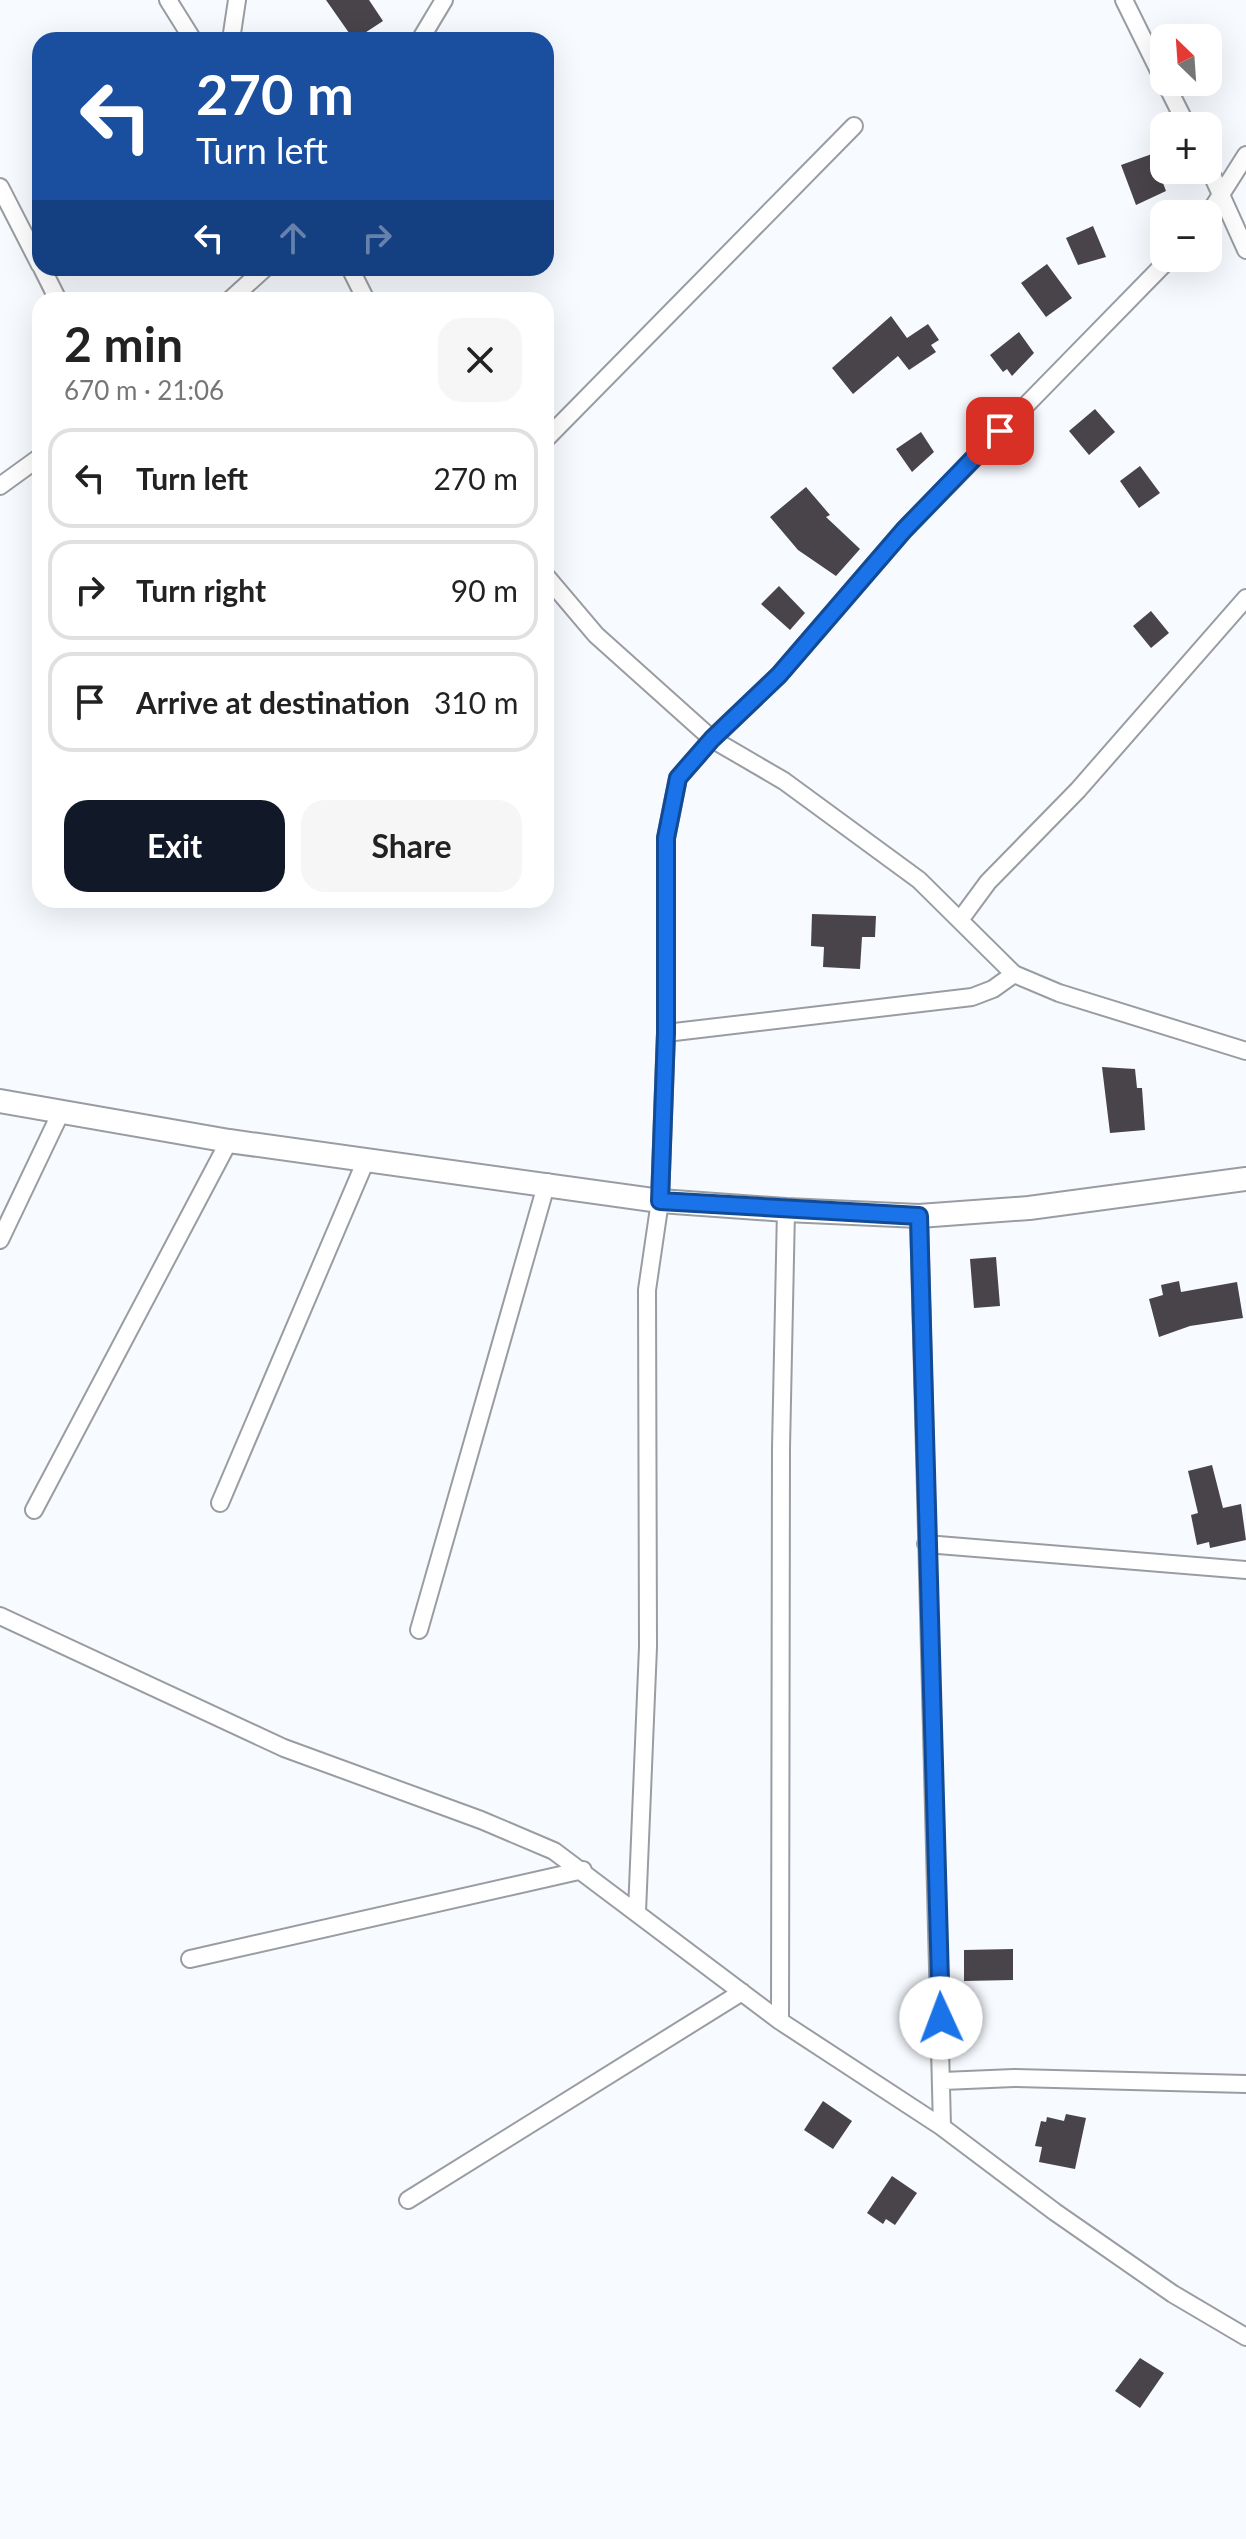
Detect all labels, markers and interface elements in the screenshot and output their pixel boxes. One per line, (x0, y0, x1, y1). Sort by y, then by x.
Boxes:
north arrow (1150, 24, 1222, 96)
map controls (1150, 24, 1222, 272)
text: 270 m (196, 60, 354, 127)
icon: left (64, 64, 168, 168)
button: + (1150, 112, 1222, 184)
text: Turn left (196, 128, 328, 172)
button: − (1150, 200, 1222, 272)
icon: left (187, 216, 231, 260)
icon: ahead (271, 216, 315, 260)
icon: right (355, 216, 399, 260)
text: 2 min (64, 315, 183, 372)
button: close (438, 318, 522, 402)
text: 670 m · 21:06 (64, 374, 224, 406)
pin (966, 397, 1034, 465)
icon: arrive (978, 409, 1022, 453)
icon: left (68, 456, 112, 500)
text: Turn left (136, 460, 248, 496)
text: 270 m (433, 460, 518, 496)
icon: right (68, 568, 112, 612)
text: Turn right (136, 572, 266, 608)
text: 90 m (451, 572, 518, 608)
icon: arrive (68, 680, 112, 724)
text: Arrive at destination (136, 684, 410, 720)
text: 310 m (434, 684, 518, 720)
button: Exit (64, 800, 285, 892)
button: Share (301, 800, 522, 892)
position arrow (899, 1976, 983, 2060)

